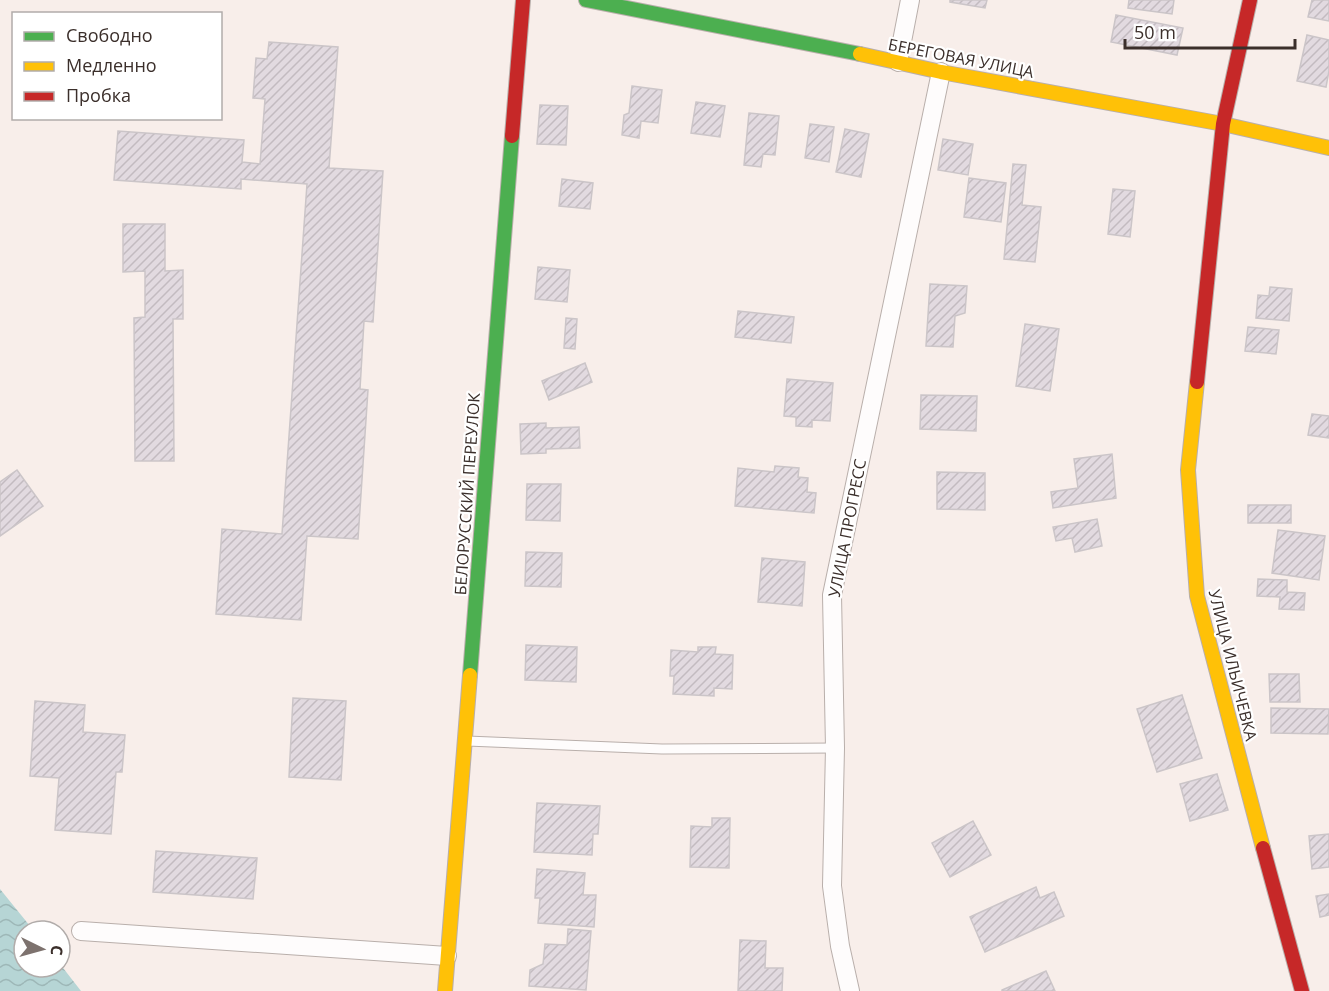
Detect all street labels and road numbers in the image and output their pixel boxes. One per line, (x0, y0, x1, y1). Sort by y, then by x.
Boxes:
street label: БЕРЕГОВАЯ УЛИЦА (886, 33, 1037, 83)
street label: БЕЛОРУССКИЙ ПЕРЕУЛОК (449, 392, 485, 596)
street label: УЛИЦА ПРОГРЕСС (823, 457, 871, 599)
street label: УЛИЦА ИЛЬИЧЕВКА (1204, 587, 1263, 744)

